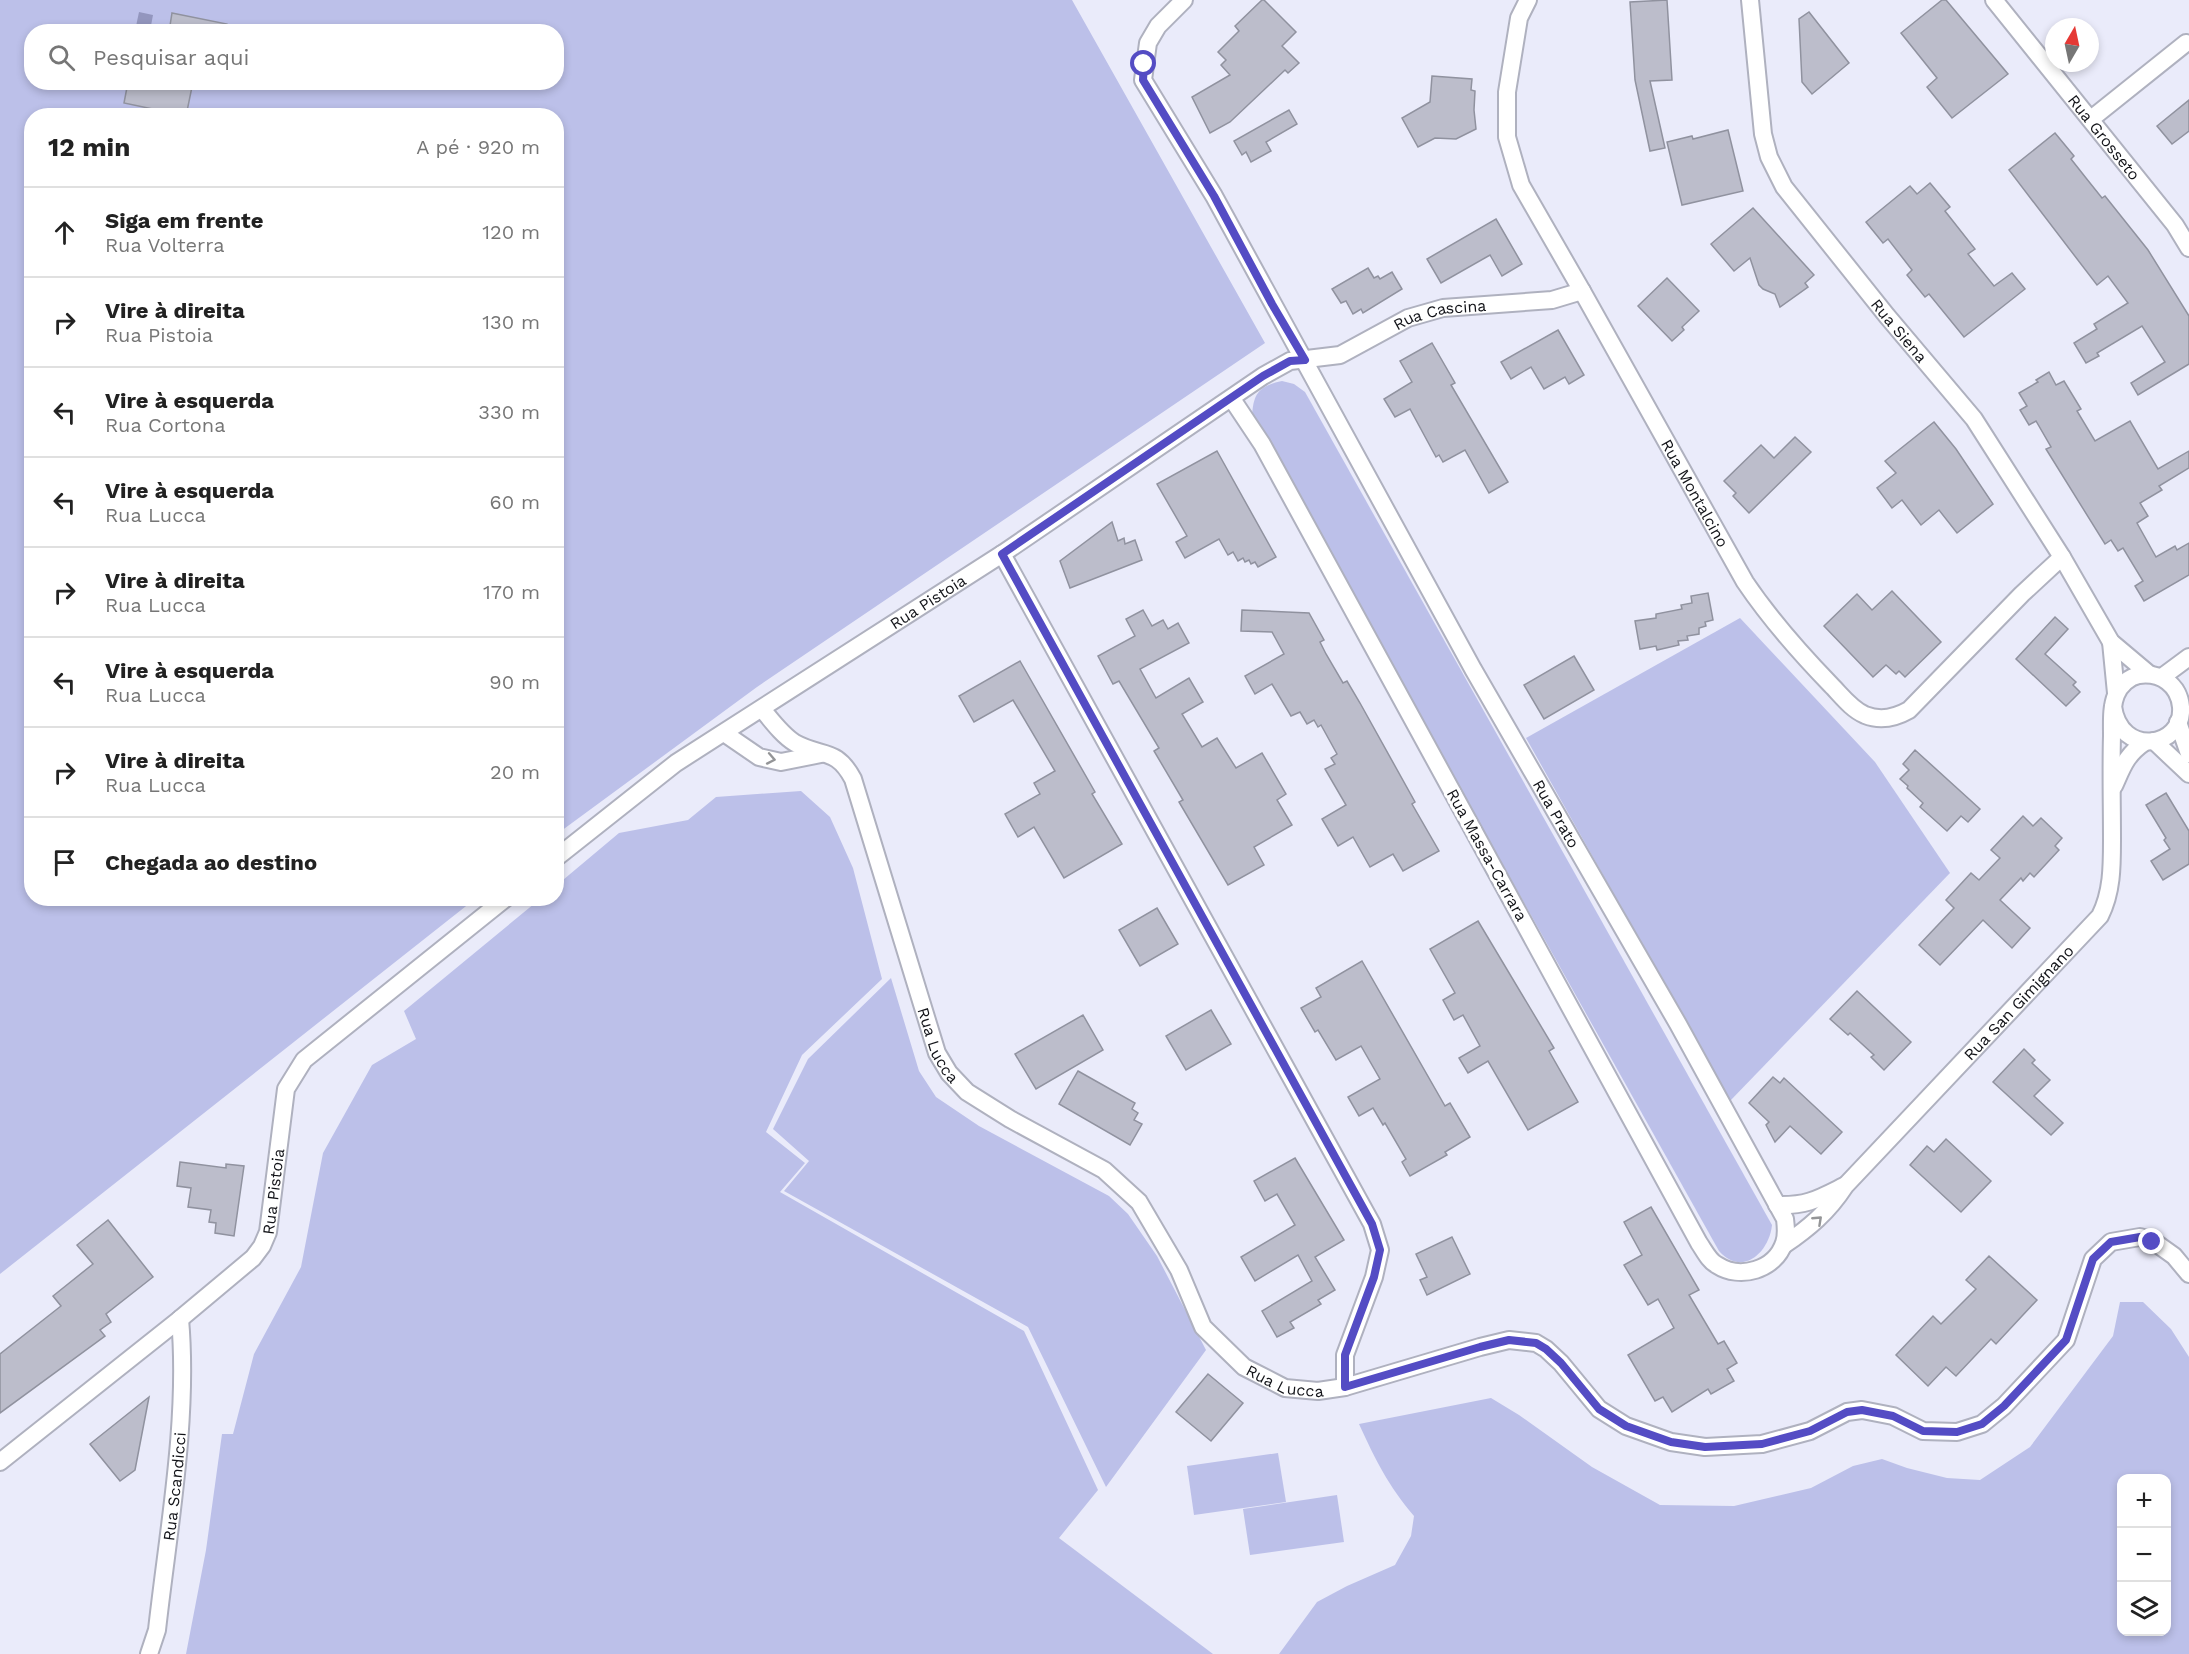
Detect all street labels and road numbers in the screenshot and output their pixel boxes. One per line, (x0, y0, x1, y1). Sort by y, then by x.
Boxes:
street label: Rua Grosseto (2064, 91, 2144, 184)
street label: Rua Cascina (1390, 295, 1487, 334)
street label: Rua Siena (1867, 295, 1931, 366)
street label: Rua Montalcino (1657, 436, 1733, 550)
street label: Rua Pistoia (886, 570, 969, 633)
street label: Rua Prato (1529, 776, 1584, 851)
street label: Rua Massa-Carrara (1443, 786, 1531, 924)
street label: Rua San Gimignano (1959, 941, 2077, 1064)
street label: Rua Lucca (914, 1005, 963, 1087)
street label: Rua Pistoia (258, 1147, 288, 1236)
street label: Rua Lucca (1243, 1360, 1325, 1401)
street label: Rua Scandicci (159, 1431, 189, 1542)

